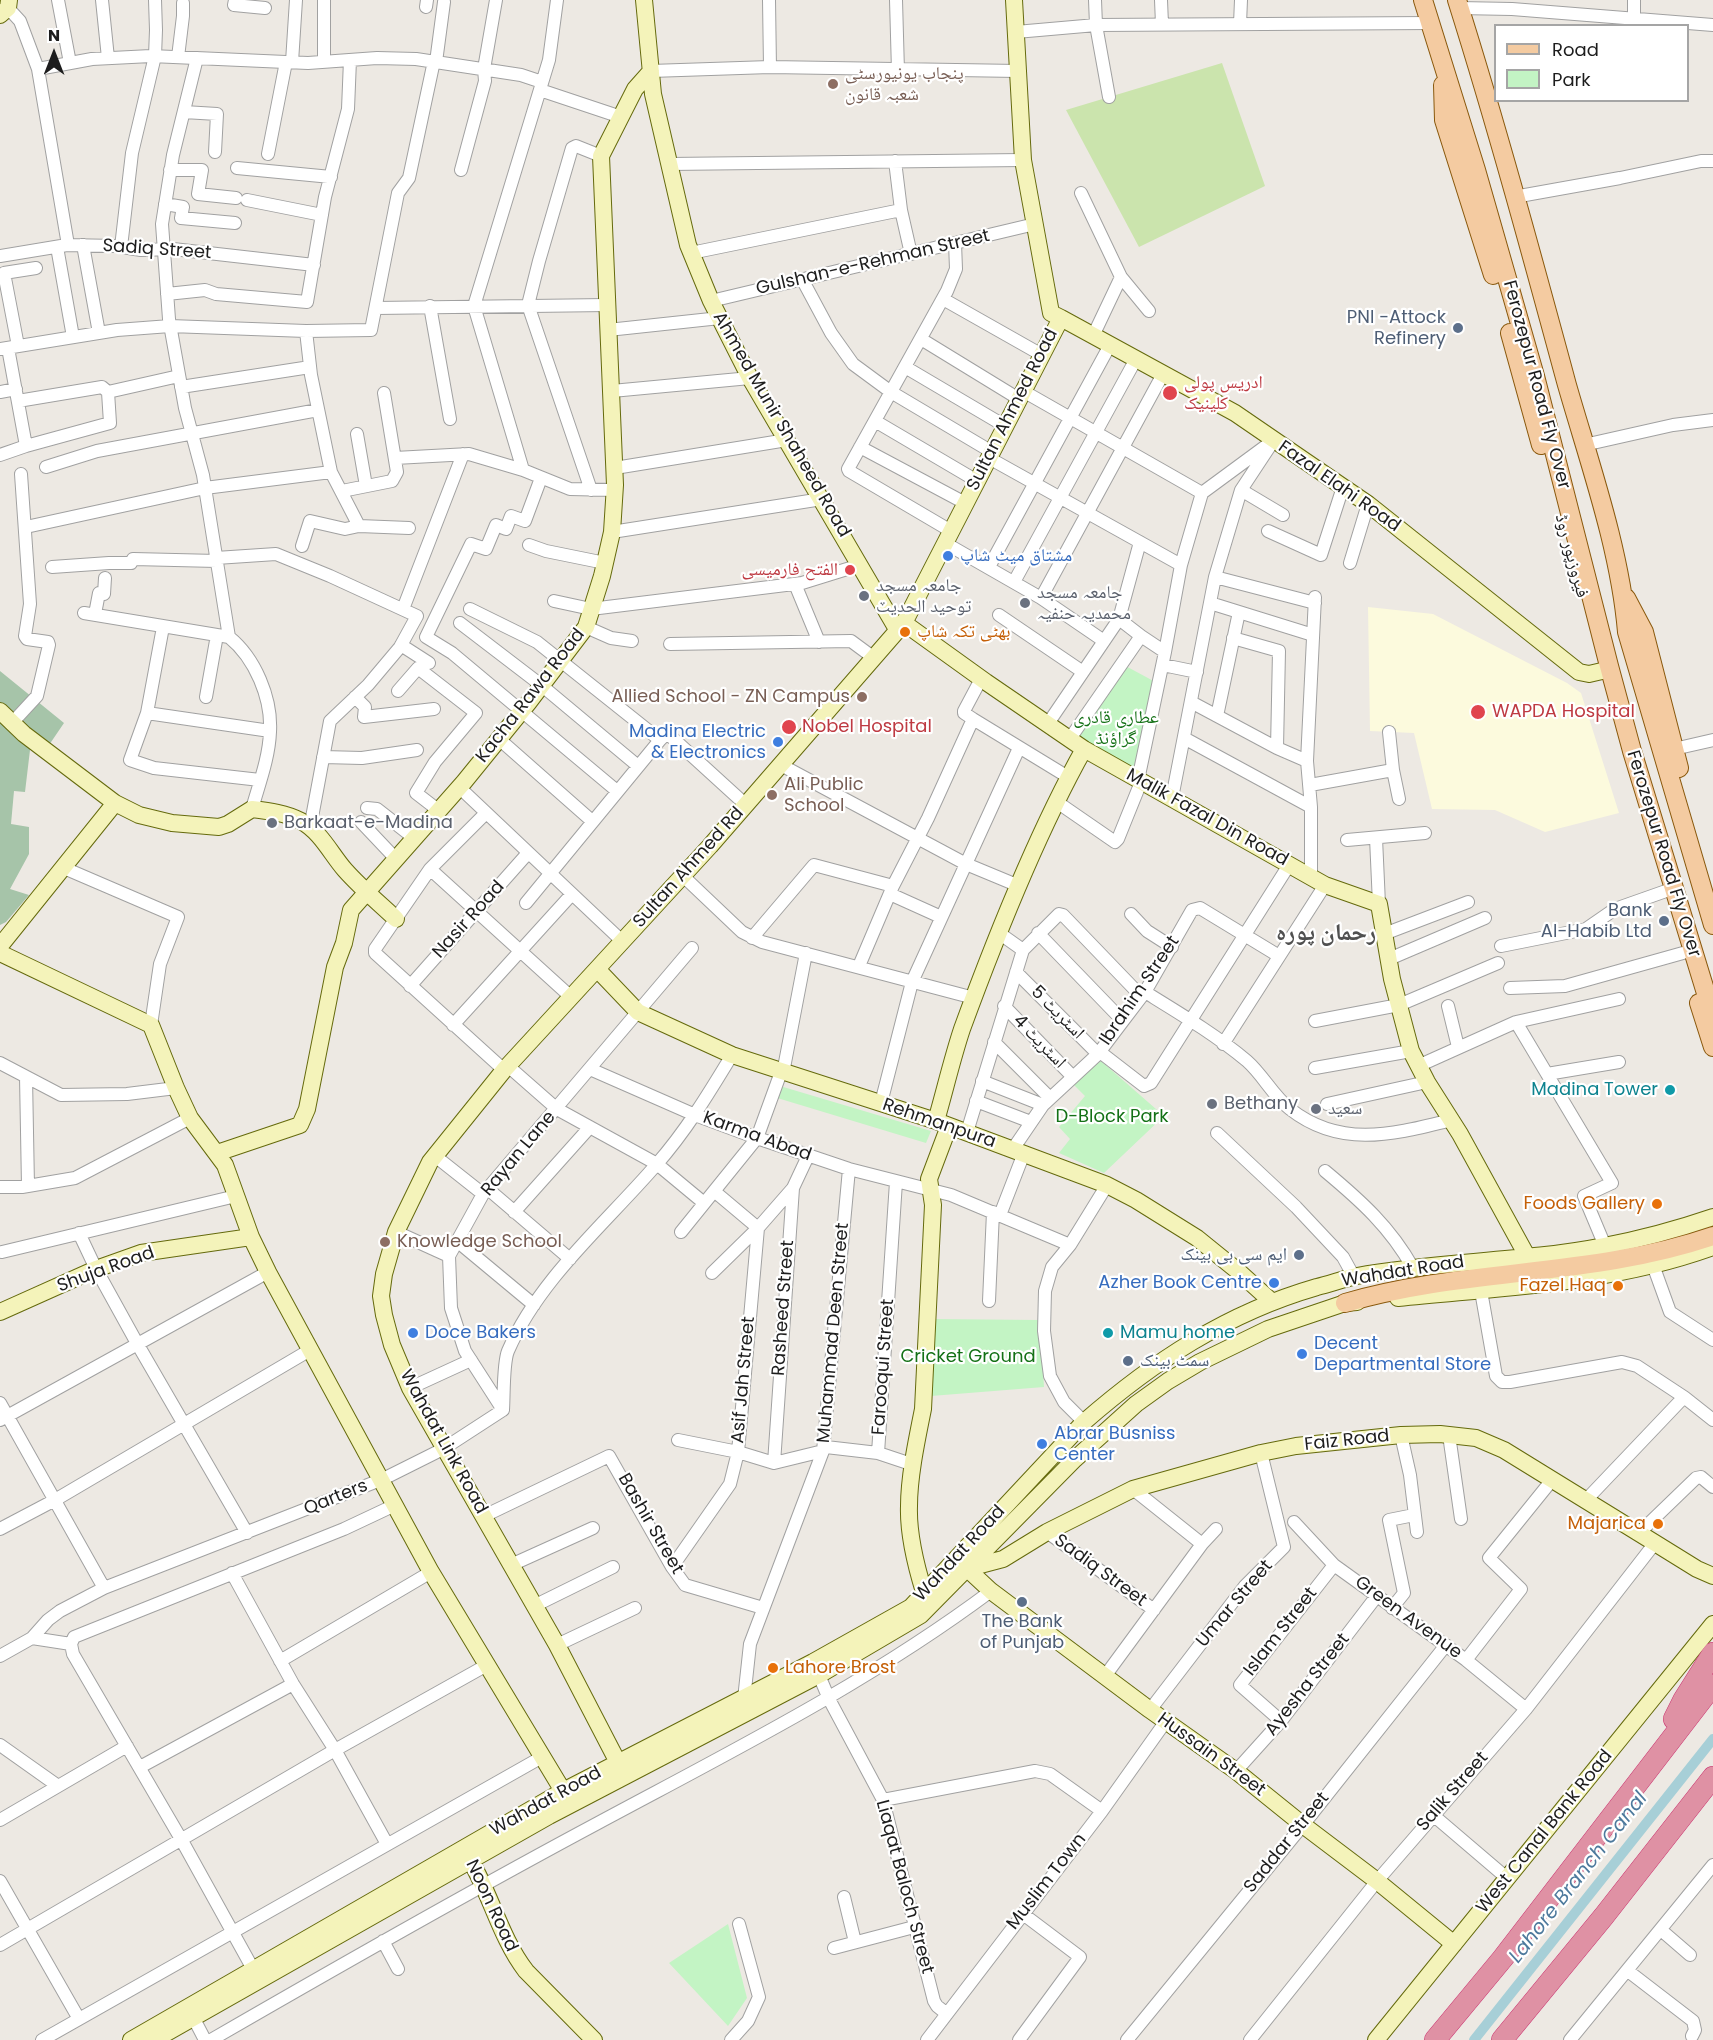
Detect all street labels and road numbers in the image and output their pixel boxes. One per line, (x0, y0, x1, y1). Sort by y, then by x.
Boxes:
street label: Gulshan-e-Rehman Street (754, 226, 992, 300)
street label: Sadiq Street (102, 235, 212, 265)
street label: Ferozepur Road Fly Over (1498, 278, 1574, 492)
street label: Ahmed Munir Shaheed Road (707, 308, 855, 542)
street label: Sultan Ahmed Road (963, 325, 1063, 495)
street label: Fazal Elahi Road (1274, 437, 1404, 537)
street label: فیروزپور روڈ (1549, 512, 1593, 600)
street label: Kacha Rawa Road (472, 625, 590, 767)
street label: Ferozepur Road Fly Over (1621, 748, 1705, 960)
street label: Malik Fazal Din Road (1122, 765, 1292, 871)
street label: Sultan Ahmed Rd (629, 803, 749, 933)
street label: Nasir Road (429, 877, 509, 963)
street label: Ibrahim Street (1095, 932, 1185, 1050)
street label: اسٹریٹ 5 (1026, 982, 1088, 1044)
street label: اسٹریٹ 4 (1008, 1010, 1070, 1074)
street label: Rehmanpura (879, 1095, 999, 1153)
street label: Rayan Lane (477, 1107, 561, 1201)
street label: Karma Abad (700, 1107, 814, 1167)
street label: Muhammad Deen Street (814, 1222, 854, 1444)
street label: Rasheed Street (768, 1239, 800, 1377)
street label: Shuja Road (54, 1242, 158, 1298)
street label: Wahdat Road (1340, 1252, 1466, 1292)
street label: Farooqui Street (868, 1298, 900, 1436)
street label: Asif Jah Street (728, 1316, 760, 1444)
street label: Wahdat Link Road (394, 1366, 492, 1518)
street label: Faiz Road (1303, 1426, 1391, 1456)
street label: Bashir Street (612, 1470, 688, 1578)
street label: Qarters (301, 1475, 371, 1521)
street label: Wahdat Road (910, 1501, 1010, 1607)
street label: Sadiq Street (1050, 1530, 1150, 1612)
street label: Umar Street (1192, 1556, 1278, 1652)
street label: Green Avenue (1350, 1572, 1466, 1664)
street label: Islam Street (1240, 1583, 1322, 1681)
street label: Ayesha Street (1261, 1629, 1355, 1741)
street label: Hussain Street (1153, 1709, 1269, 1801)
street label: West Canal Bank Road (1472, 1746, 1618, 1918)
street label: Salik Street (1413, 1748, 1493, 1836)
street label: Wahdat Road (487, 1763, 605, 1841)
street label: Saddar Street (1240, 1788, 1334, 1898)
street label: Liaqat Baloch Street (870, 1798, 938, 1976)
street label: Muslim Town (1003, 1830, 1091, 1934)
street label: Noon Road (460, 1857, 522, 1955)

